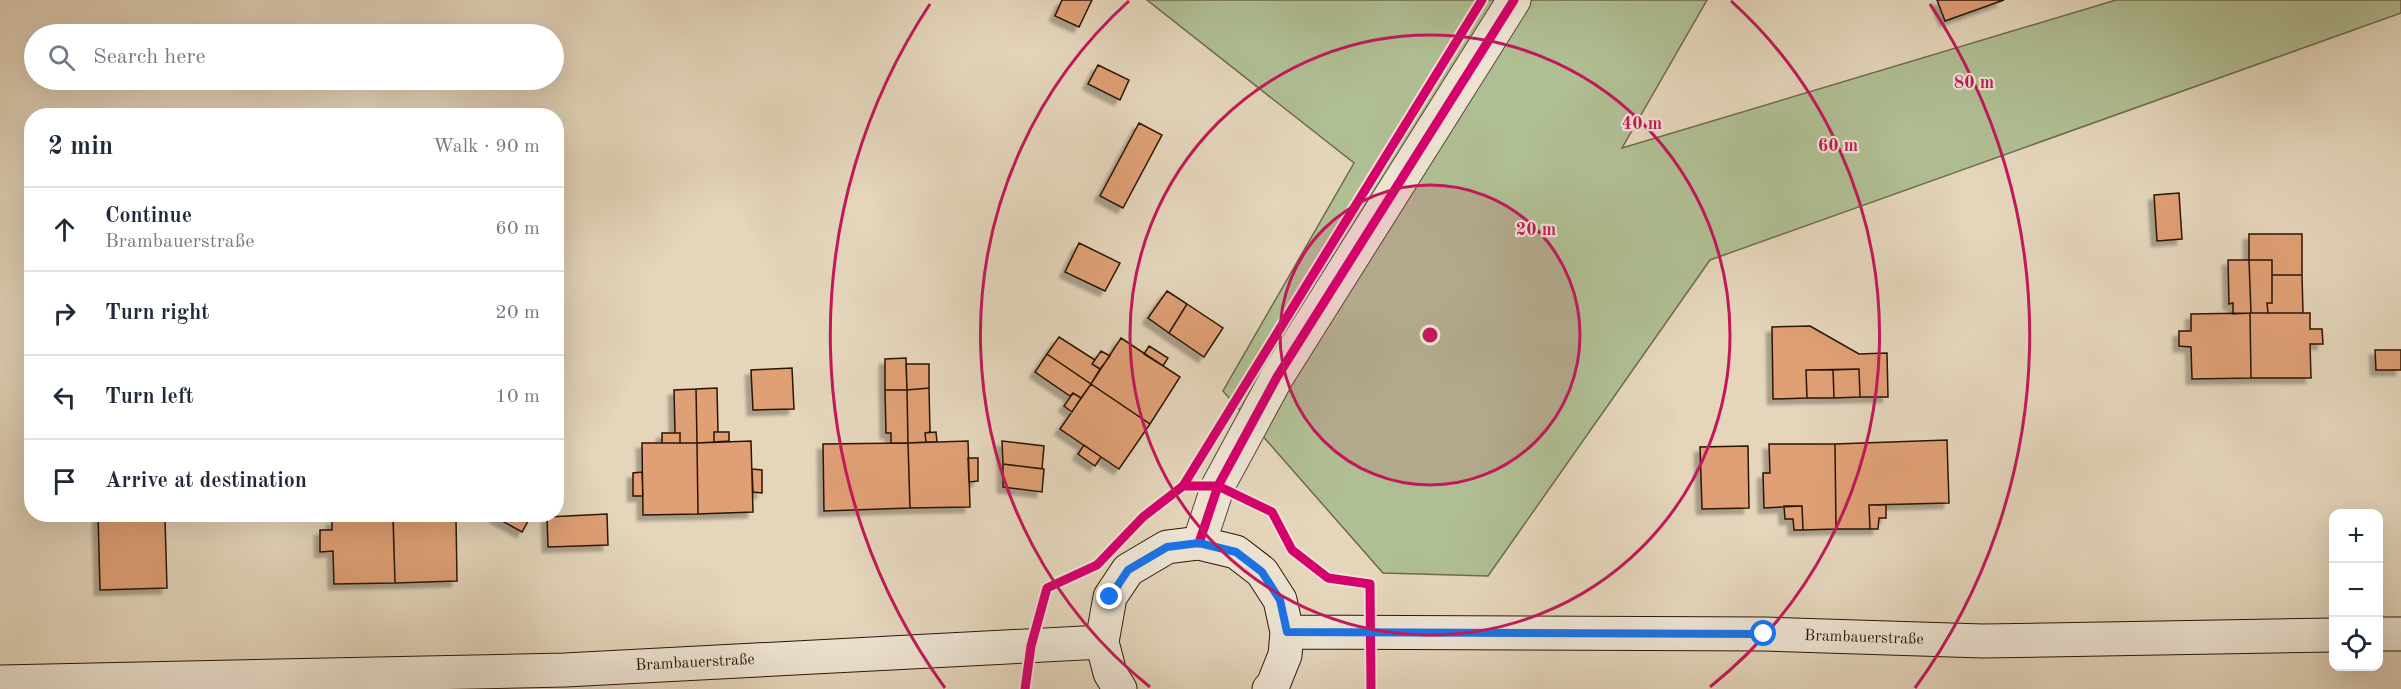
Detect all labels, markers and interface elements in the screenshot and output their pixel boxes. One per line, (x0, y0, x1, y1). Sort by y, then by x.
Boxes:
search box (24, 24, 564, 90)
icon: search (45, 41, 78, 74)
text: Search here (93, 46, 206, 68)
text: 80 m (1954, 74, 1994, 92)
text: 40 m (1622, 115, 1662, 133)
text: 2 min (48, 134, 113, 160)
text: Walk · 90 m (433, 137, 540, 157)
text: 60 m (1818, 137, 1858, 155)
text: Continue (105, 205, 192, 227)
icon: ahead (48, 213, 81, 246)
text: 60 m (495, 219, 540, 239)
text: 20 m (1516, 221, 1556, 239)
text: Brambauerstraße (105, 232, 254, 252)
icon: right (48, 297, 81, 330)
text: Turn right (105, 302, 209, 324)
text: 20 m (495, 303, 540, 323)
centre of rings (1420, 325, 1440, 345)
icon: left (48, 381, 81, 414)
text: Turn left (105, 386, 194, 408)
text: 10 m (495, 387, 540, 407)
icon: arrive (48, 465, 81, 498)
text: Arrive at destination (105, 470, 307, 492)
map controls (2329, 509, 2383, 671)
button: + (2329, 509, 2383, 563)
button: − (2329, 563, 2383, 617)
route end (1096, 583, 1122, 609)
button: locate (2329, 617, 2383, 671)
route start (1750, 620, 1776, 646)
street label: Brambauerstraße (1804, 628, 1924, 648)
street label: Brambauerstraße (635, 652, 755, 674)

